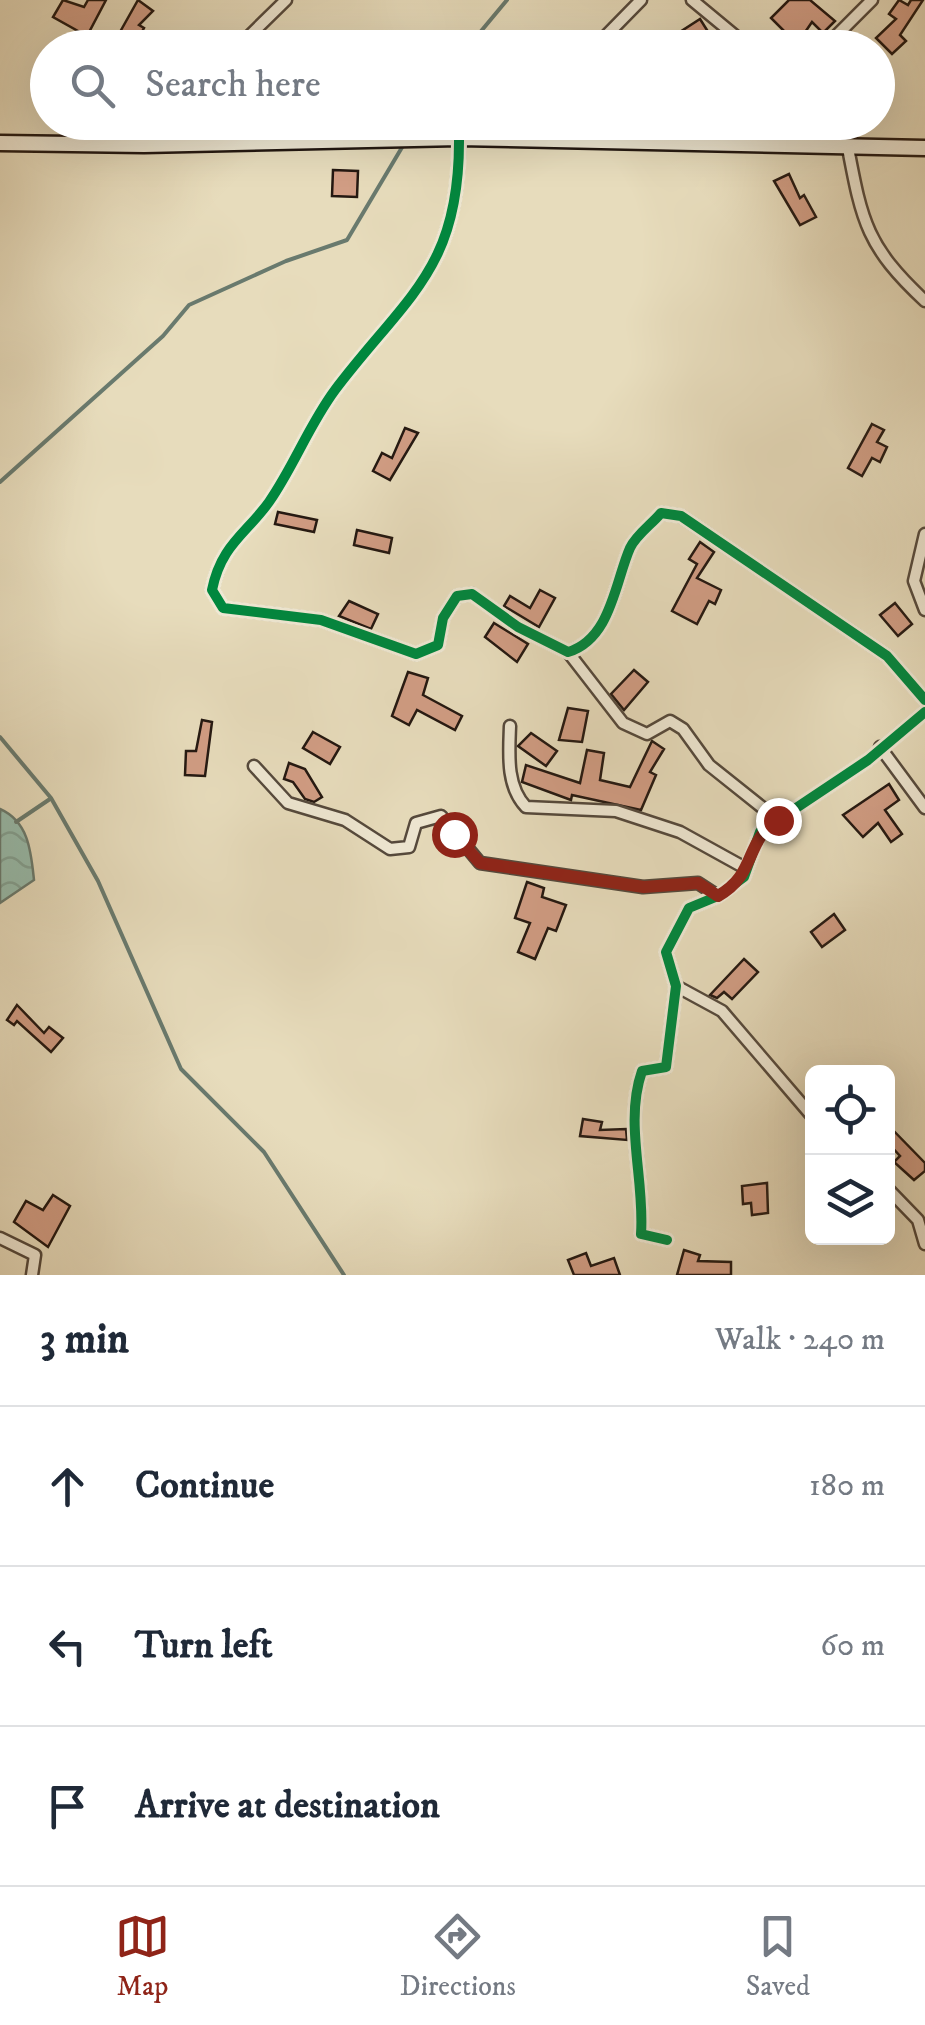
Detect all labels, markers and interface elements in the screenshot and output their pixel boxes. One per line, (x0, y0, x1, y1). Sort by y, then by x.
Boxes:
search box (30, 30, 895, 140)
icon: search (65, 58, 120, 113)
text: Search here (145, 61, 321, 109)
route end (756, 798, 802, 844)
route start (432, 812, 478, 858)
map controls (805, 1065, 895, 1245)
button: locate (805, 1065, 895, 1155)
button: layers (805, 1155, 895, 1245)
text: 3 min (40, 1314, 129, 1366)
text: Walk · 240 m (715, 1320, 885, 1360)
icon: ahead (40, 1459, 95, 1514)
text: Continue (135, 1462, 274, 1510)
text: 180 m (809, 1466, 885, 1506)
icon: left (40, 1619, 95, 1674)
text: Turn left (135, 1622, 273, 1670)
text: 60 m (820, 1626, 885, 1666)
icon: arrive (40, 1779, 95, 1834)
text: Arrive at destination (135, 1782, 440, 1830)
tab: Map (115, 1909, 170, 2004)
tab: Directions (400, 1909, 516, 2004)
tab: Saved (746, 1909, 810, 2004)

